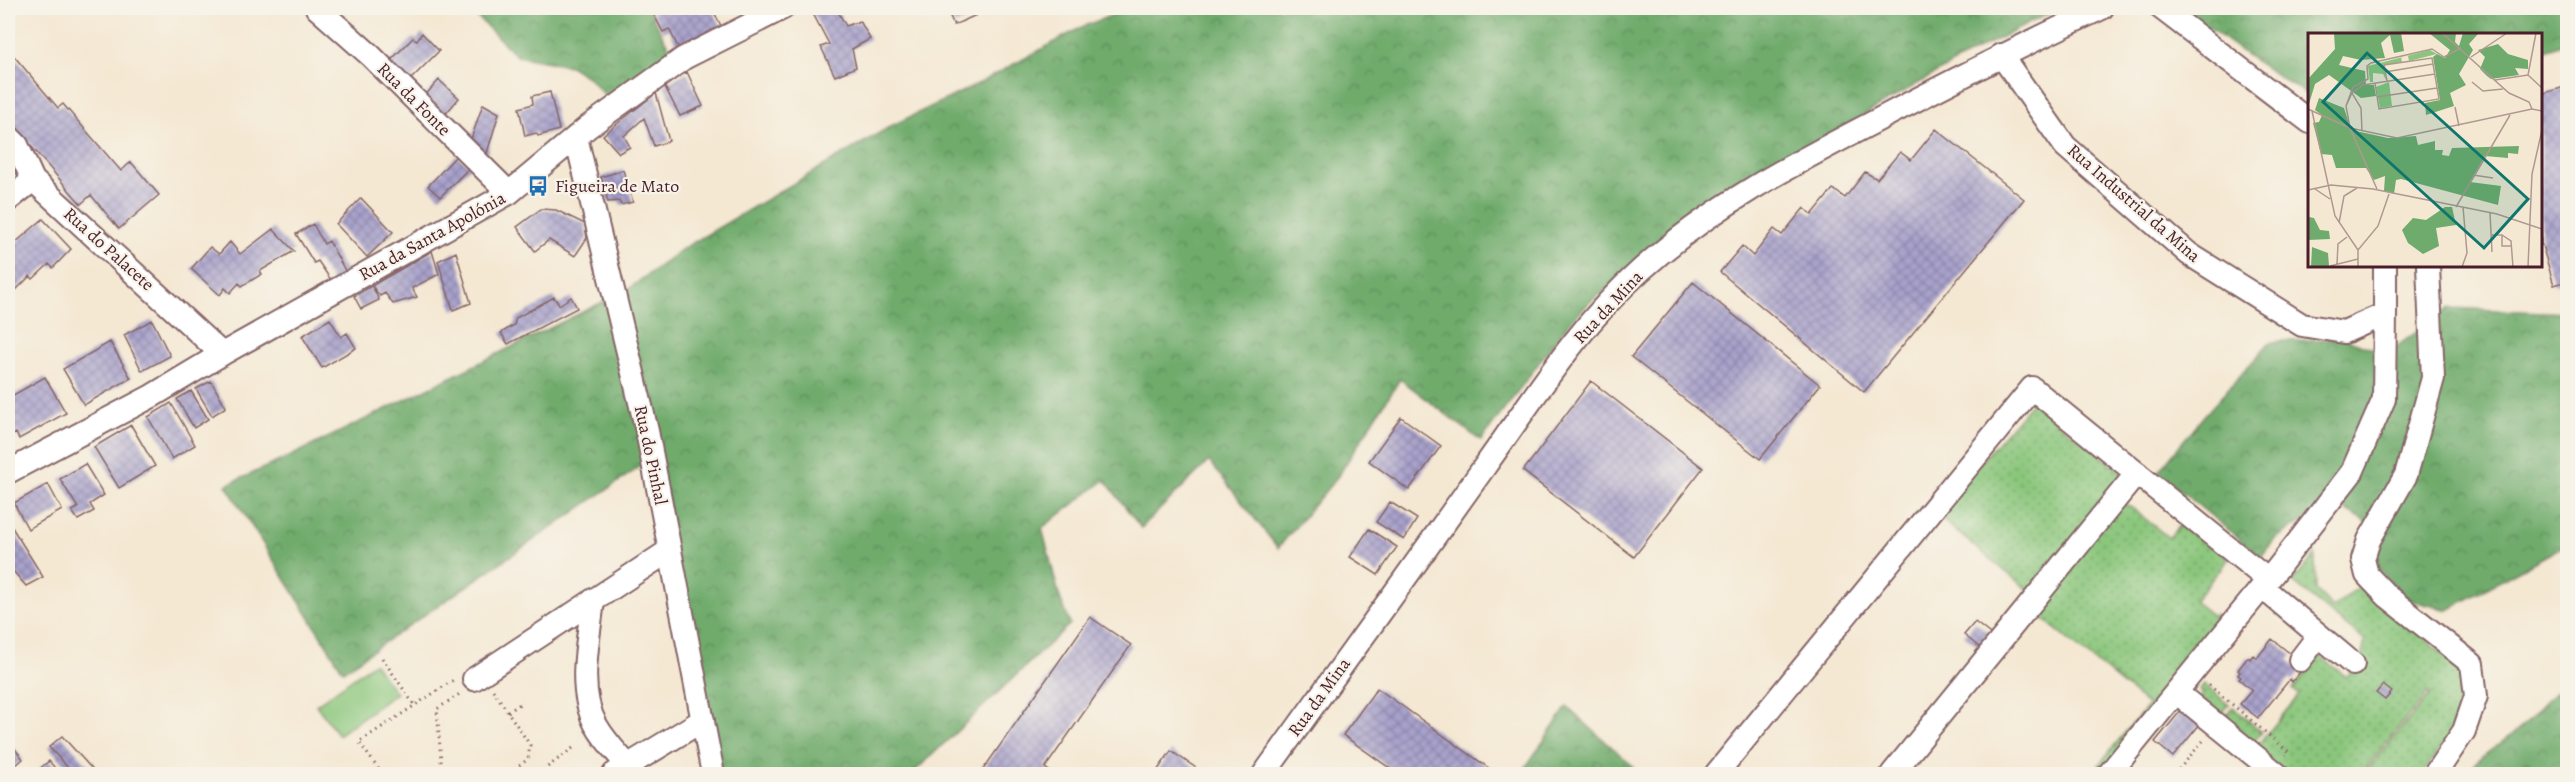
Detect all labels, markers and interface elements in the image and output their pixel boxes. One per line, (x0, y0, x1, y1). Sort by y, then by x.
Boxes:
inset map (2308, 33, 2542, 267)
street label: Rua da Fonte (372, 57, 456, 141)
street label: Rua Industrial da Mina (2062, 138, 2206, 268)
bus stop icon: Figueira de Mato (526, 174, 550, 198)
place label: Figueira de Mato (555, 174, 679, 198)
street label: Rua da Santa Apolónia (354, 185, 510, 286)
street label: Rua do Palacete (58, 202, 160, 296)
street label: Rua da Mina (1568, 265, 1649, 349)
street label: Rua do Pinhal (629, 403, 673, 508)
street label: Rua da Mina (1282, 652, 1356, 741)

